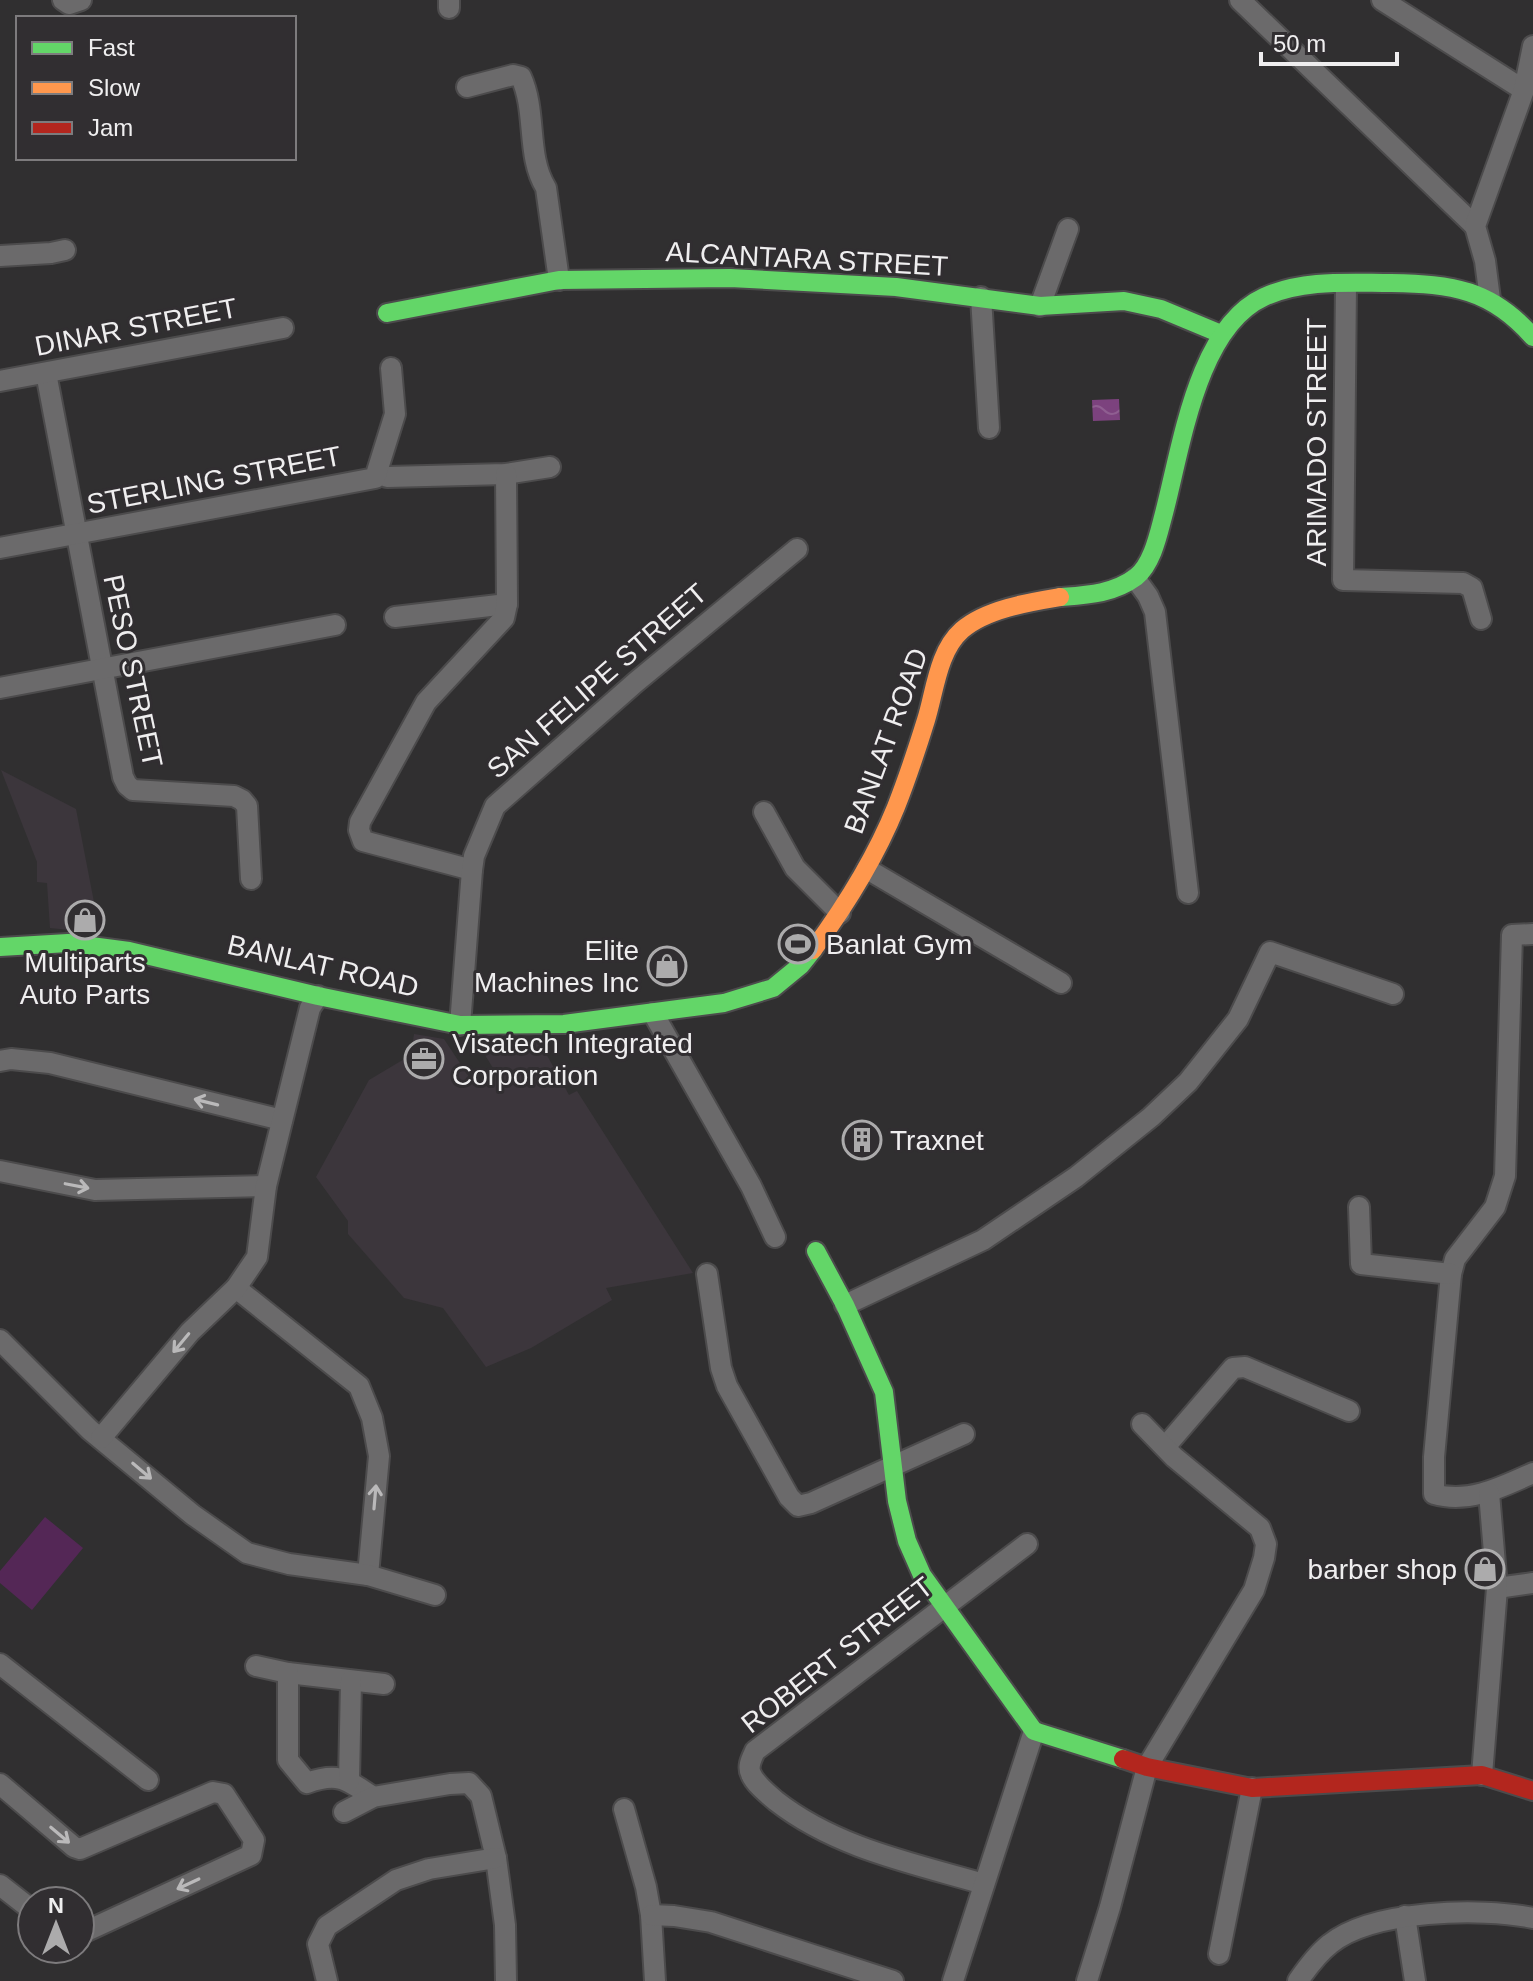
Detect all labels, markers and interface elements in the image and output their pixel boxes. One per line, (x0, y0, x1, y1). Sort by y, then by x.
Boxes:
legend (16, 16, 296, 160)
scale bar (1261, 16, 1397, 66)
text: 50 m (1273, 30, 1326, 57)
text: Fast (88, 34, 135, 61)
text: Slow (88, 74, 141, 101)
text: Jam (88, 114, 133, 141)
street label: ALCANTARA STREET (665, 236, 949, 282)
street label: DINAR STREET (32, 292, 240, 362)
street label: ARIMADO STREET (1301, 318, 1332, 566)
street label: STERLING STREET (84, 440, 344, 520)
street label: PESO STREET (97, 572, 169, 770)
street label: SAN FELIPE STREET (481, 577, 713, 785)
street label: BANLAT ROAD (838, 644, 934, 838)
shop icon: Multiparts Auto Parts (64, 899, 106, 941)
sports icon: Banlat Gym (777, 923, 819, 965)
street label: BANLAT ROAD (225, 929, 421, 1003)
place label: Banlat Gym (826, 929, 972, 960)
place label: Elite Machines Inc (474, 935, 639, 998)
shop icon: Elite Machines Inc (646, 945, 688, 987)
place label: Multiparts Auto Parts (20, 947, 150, 1010)
place label: Visatech Integrated Corporation (452, 1028, 693, 1091)
office icon: Visatech Integrated Corporation (403, 1038, 445, 1080)
one-way arrow (194, 1093, 220, 1108)
building icon: Traxnet (841, 1119, 883, 1161)
place label: Traxnet (890, 1125, 984, 1156)
one-way arrow (63, 1180, 89, 1195)
one-way arrow (172, 1332, 190, 1353)
one-way arrow (131, 1462, 151, 1480)
one-way arrow (368, 1484, 383, 1511)
shop icon: barber shop (1464, 1548, 1506, 1590)
place label: barber shop (1308, 1554, 1457, 1585)
street label: ROBERT STREET (735, 1571, 939, 1739)
one-way arrow (49, 1826, 69, 1844)
one-way arrow (176, 1877, 200, 1892)
north arrow (16, 1885, 96, 1965)
text: N (48, 1893, 64, 1918)

